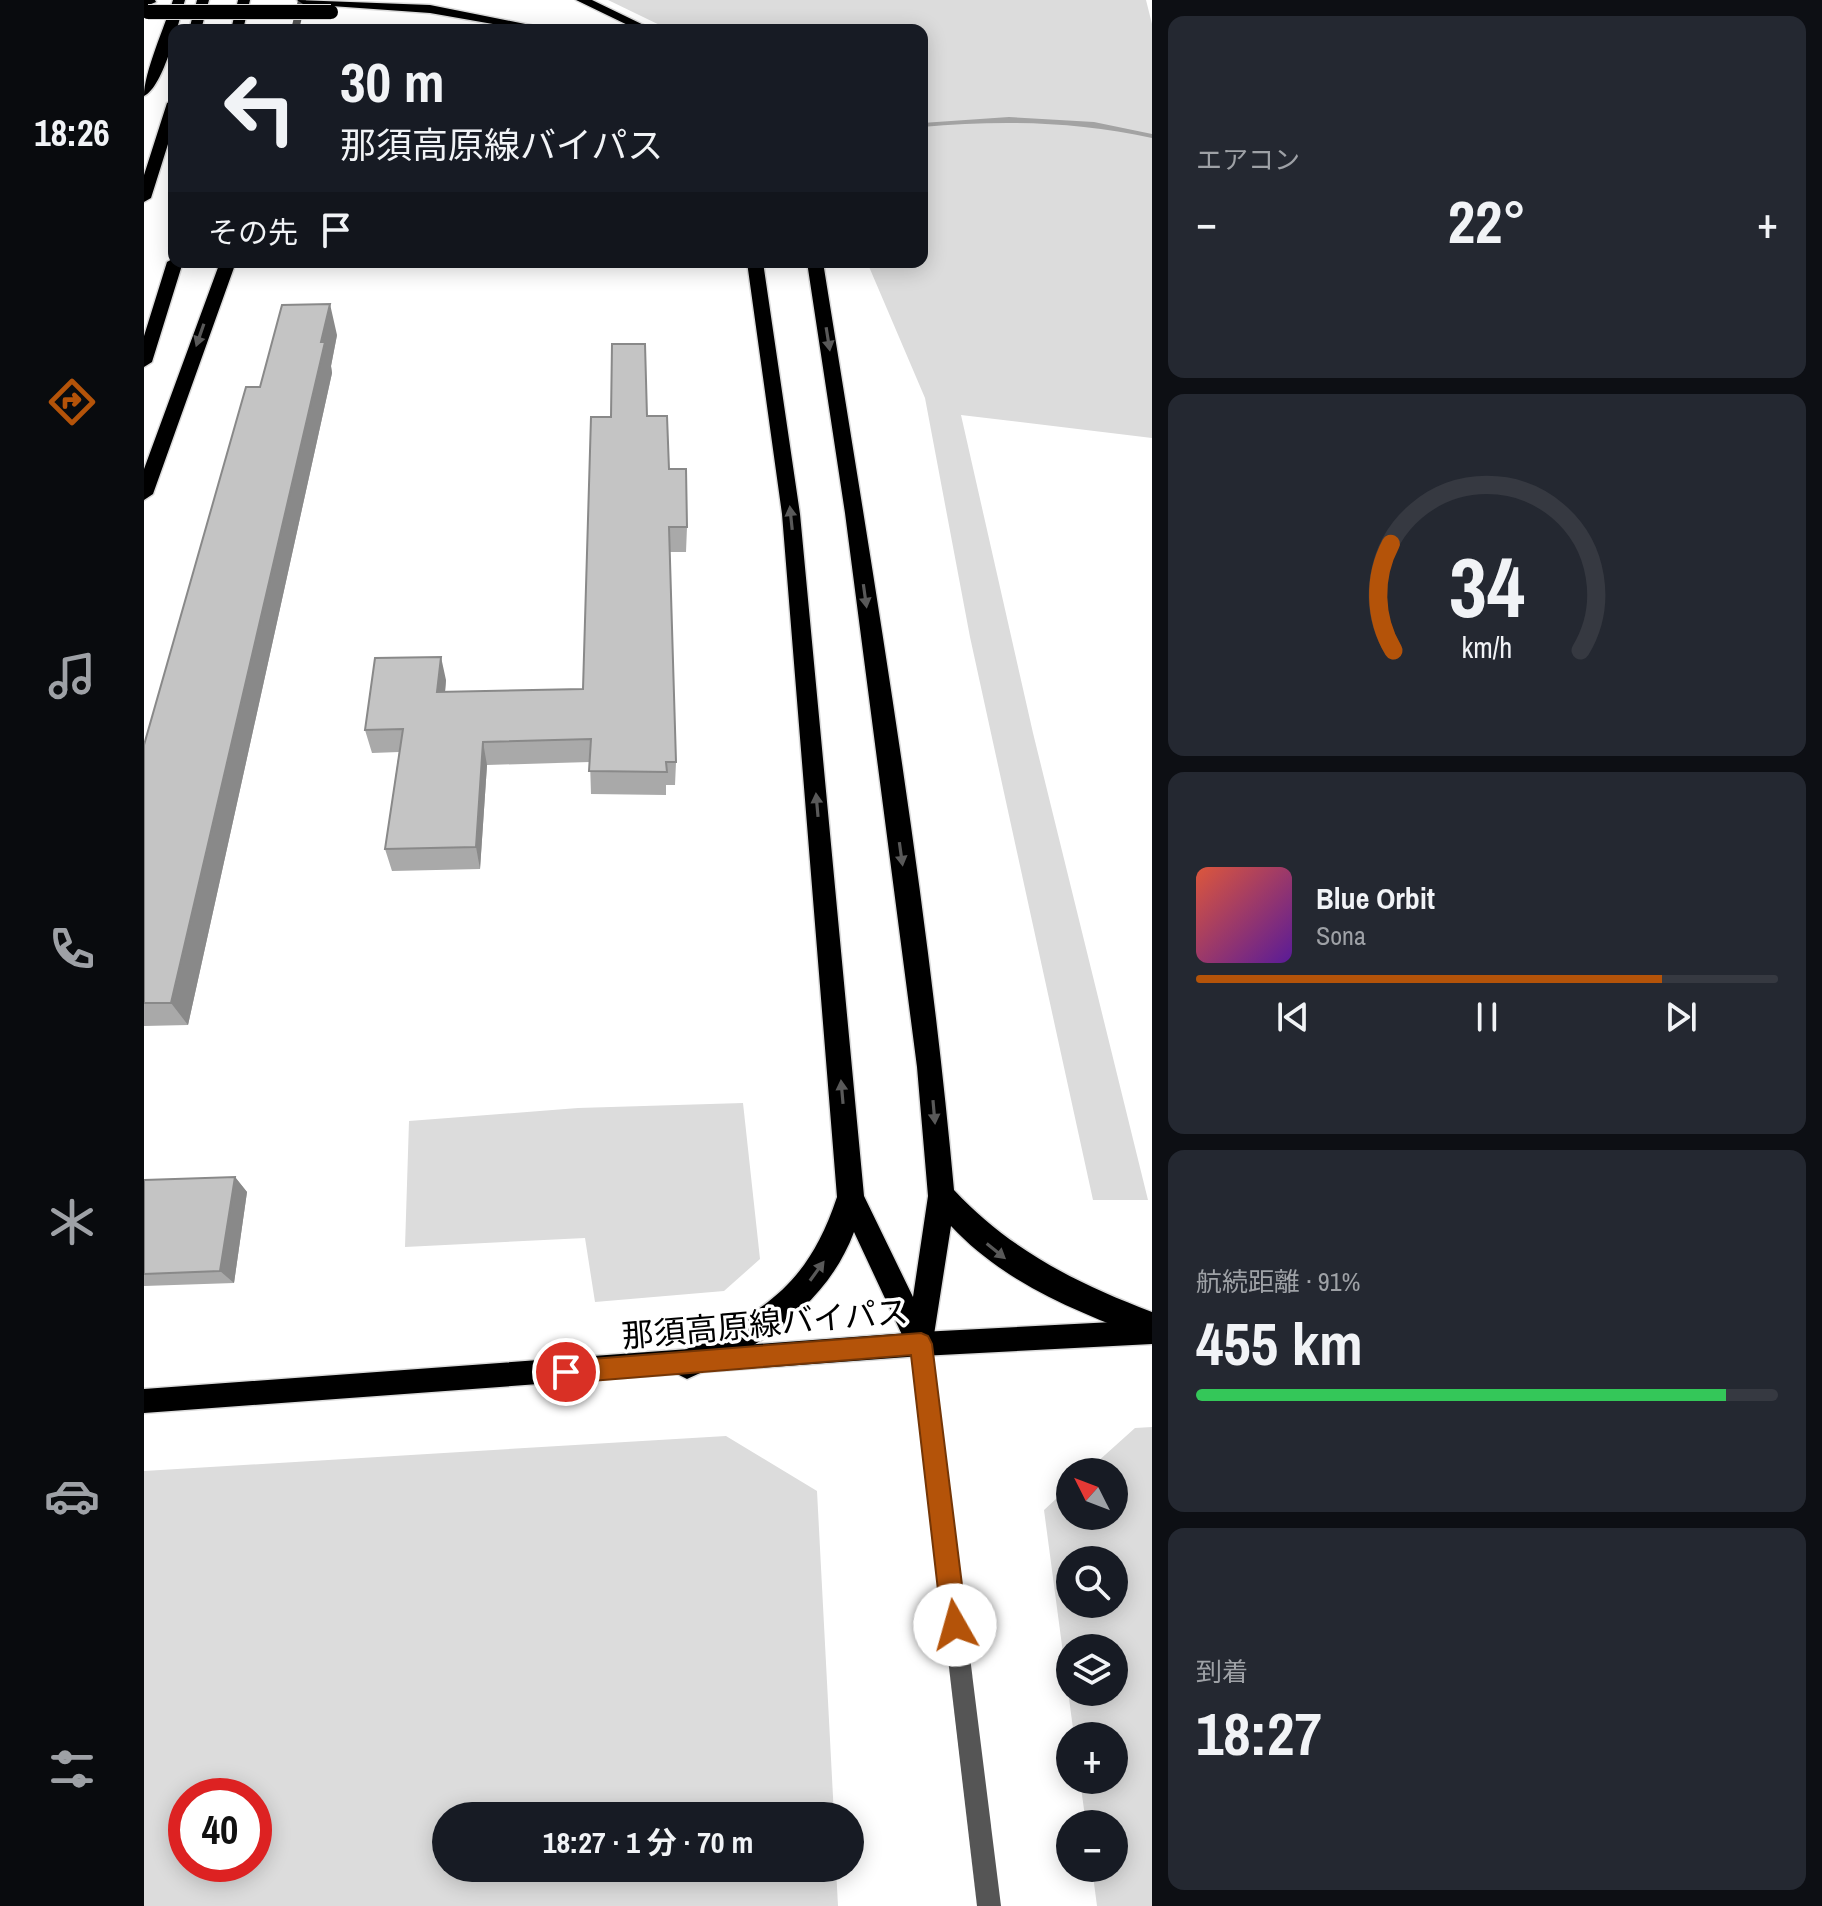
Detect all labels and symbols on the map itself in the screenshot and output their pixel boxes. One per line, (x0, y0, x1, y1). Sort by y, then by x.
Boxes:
one-way arrow (193, 323, 206, 347)
one-way arrow (822, 327, 835, 352)
one-way arrow (785, 505, 798, 530)
one-way arrow (859, 584, 872, 609)
one-way arrow (810, 792, 823, 817)
one-way arrow (894, 842, 907, 867)
one-way arrow (835, 1079, 848, 1104)
one-way arrow (927, 1100, 940, 1125)
one-way arrow (986, 1242, 1006, 1259)
one-way arrow (809, 1261, 824, 1282)
street label: 那須高原線バイパス (620, 1290, 910, 1357)
pin (532, 1338, 600, 1406)
north arrow (1056, 1458, 1128, 1530)
position arrow (913, 1583, 997, 1667)
speed limit sign: 40 (168, 1778, 272, 1882)

